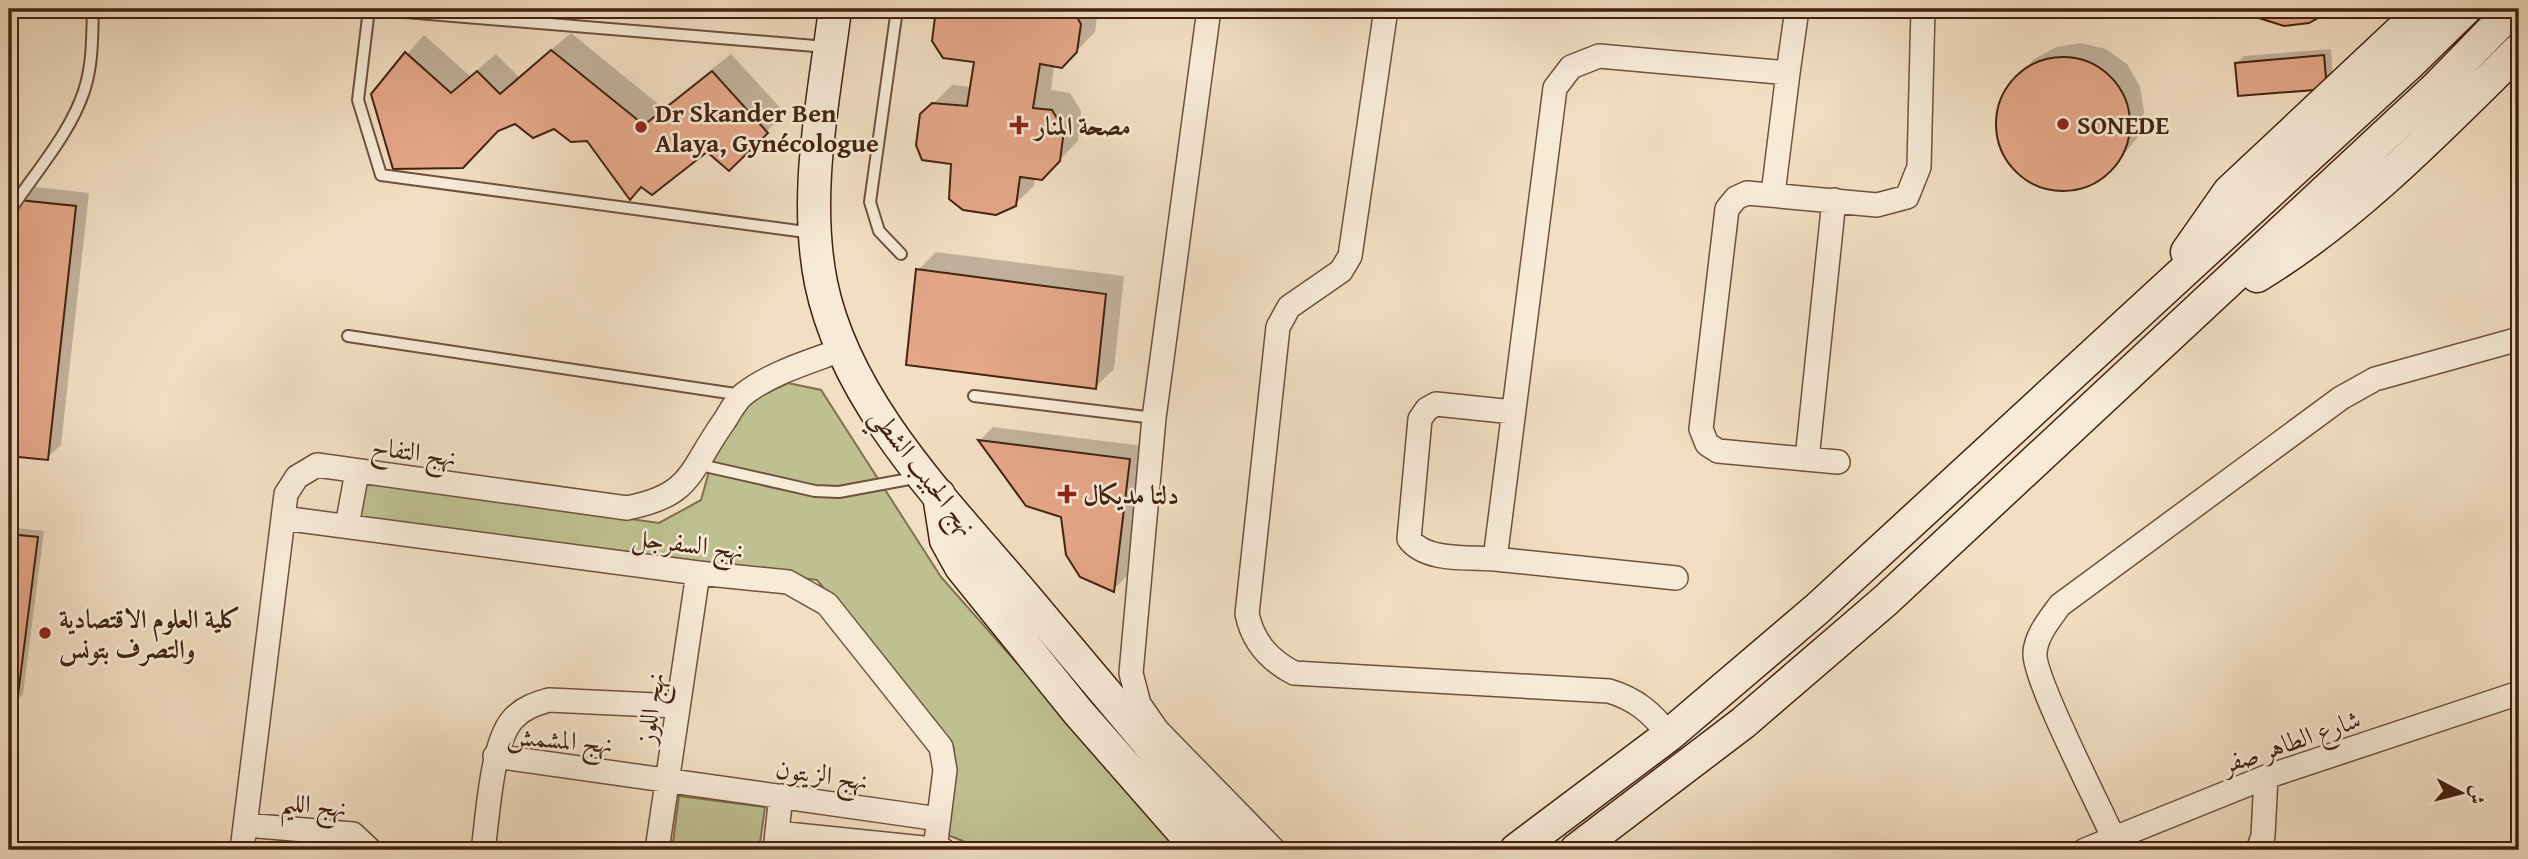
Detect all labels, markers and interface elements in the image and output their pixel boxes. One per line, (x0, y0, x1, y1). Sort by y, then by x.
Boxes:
place label: Dr Skander Ben Alaya, Gynécologue (655, 93, 879, 162)
place label: SONEDE (2077, 105, 2169, 144)
place label: مصحة المنار (1032, 106, 1131, 145)
marker: مصحة المنار (1009, 115, 1029, 135)
marker: SONEDE (2055, 116, 2071, 132)
marker: Dr Skander Ben Alaya, Gynécologue (633, 119, 649, 135)
street label: نهج الحبيب الشطي (856, 398, 987, 547)
street label: نهج التفاح (368, 426, 459, 481)
place label: دلتا مديكال (1083, 475, 1179, 514)
marker: دلتا مديكال (1057, 484, 1077, 504)
street label: نهج السفرجل (629, 517, 746, 574)
place label: كلية العلوم الاقتصادية والتصرف بتونس (59, 599, 241, 668)
marker: كلية العلوم الاقتصادية والتصرف بتونس (37, 625, 53, 641)
street label: نهج اللوز (625, 670, 679, 750)
street label: شارع الطاهر صفر (2213, 699, 2367, 787)
street label: نهج المشمش (505, 715, 614, 768)
street label: نهج الزيتون (773, 748, 871, 805)
north arrow (2426, 758, 2496, 828)
street label: نهج الليم (278, 781, 349, 834)
text: ش (2463, 784, 2493, 806)

